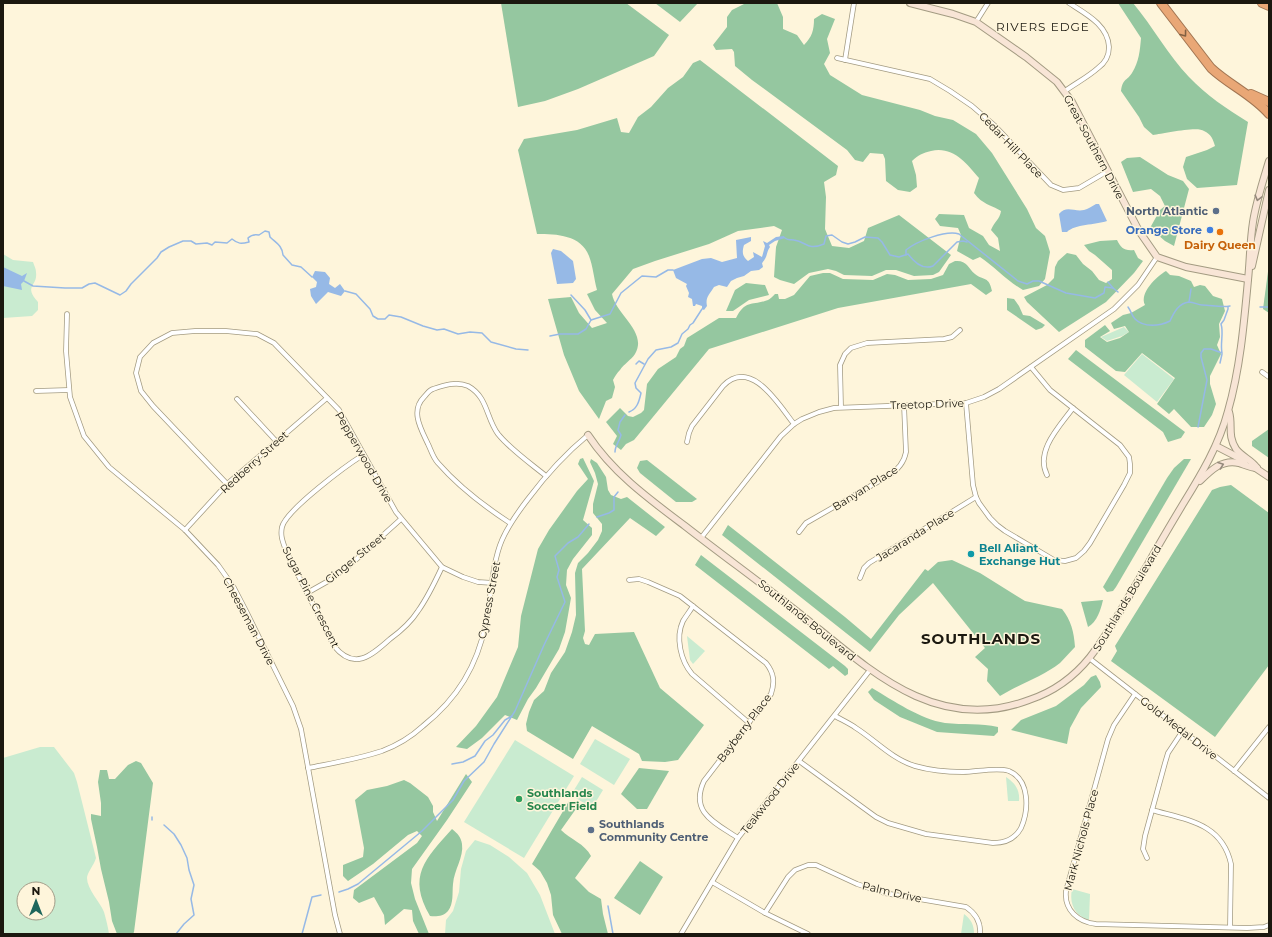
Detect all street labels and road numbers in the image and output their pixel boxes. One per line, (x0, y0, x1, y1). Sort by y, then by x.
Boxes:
street label: Great Southern Drive (1061, 92, 1128, 202)
street label: Cedar Hill Place (976, 109, 1046, 181)
street label: Treetop Drive (890, 396, 965, 412)
street label: Pepperwood Drive (332, 409, 396, 505)
street label: Redberry Street (217, 427, 291, 496)
street label: Banyan Place (830, 462, 901, 514)
street label: Jacaranda Place (872, 505, 957, 565)
street label: Ginger Street (322, 529, 388, 587)
street label: Southlands Boulevard (1090, 542, 1164, 654)
street label: Sugar Pine Crescent (279, 544, 343, 651)
street label: Cypress Street (475, 559, 504, 640)
street label: Cheeseman Drive (220, 575, 278, 668)
street label: Southlands Boulevard (755, 576, 859, 664)
street label: Bayberry Place (714, 691, 775, 765)
street label: Gold Medal Drive (1137, 693, 1221, 763)
street label: Teakwood Drive (738, 759, 803, 837)
street label: Mark Nichols Place (1061, 787, 1101, 892)
street label: Palm Drive (861, 878, 923, 906)

